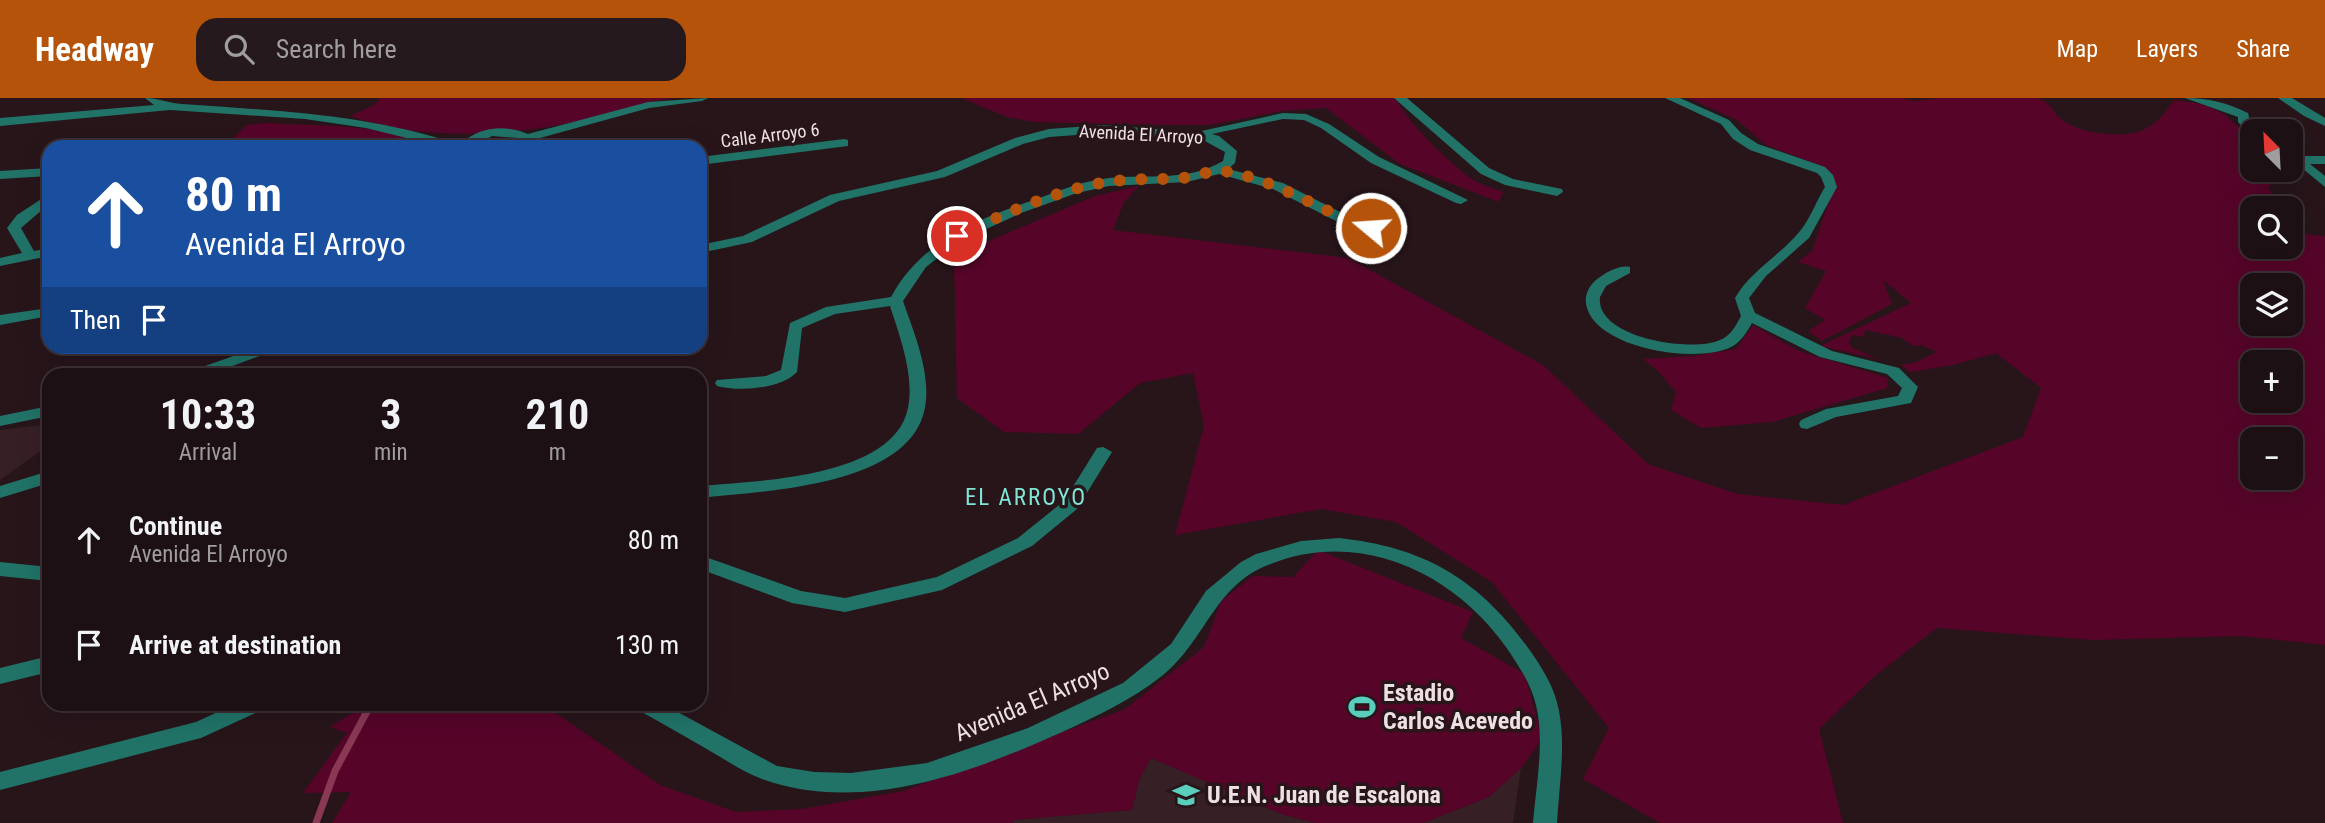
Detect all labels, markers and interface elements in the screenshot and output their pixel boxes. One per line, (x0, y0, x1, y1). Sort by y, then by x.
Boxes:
search box (196, 18, 686, 81)
text: Headway (35, 30, 154, 69)
icon: search (220, 30, 258, 68)
text: Search here (276, 34, 397, 64)
text: Map (2057, 35, 2098, 63)
text: Layers (2136, 35, 2198, 63)
text: Share (2236, 35, 2290, 63)
street label: Calle Arroyo 6 (720, 119, 820, 151)
north arrow (2240, 119, 2303, 182)
map controls (2240, 119, 2303, 490)
street label: Avenida El Arroyo (1078, 120, 1204, 148)
text: 80 m (185, 166, 282, 223)
icon: ahead (70, 168, 161, 259)
position arrow (1334, 191, 1408, 265)
button: search (2240, 196, 2303, 259)
pin (927, 206, 987, 266)
icon: arrive (938, 217, 976, 255)
text: Avenida El Arroyo (185, 225, 406, 263)
button: layers (2240, 273, 2303, 336)
icon: arrive (135, 301, 173, 339)
text: Then (70, 305, 121, 335)
button: + (2240, 350, 2303, 413)
text: 10:33 (160, 390, 256, 439)
text: 3 (380, 390, 401, 439)
text: 210 (525, 390, 589, 439)
button: − (2240, 427, 2303, 490)
text: Arrival (179, 439, 237, 466)
text: min (374, 439, 408, 466)
text: m (549, 439, 566, 466)
district label: EL ARROYO (965, 484, 1087, 511)
text: Continue (129, 511, 222, 541)
icon: ahead (70, 521, 108, 559)
text: 80 m (628, 525, 679, 555)
text: Avenida El Arroyo (129, 541, 288, 568)
icon: arrive (70, 626, 108, 664)
text: Arrive at destination (129, 630, 341, 660)
text: 130 m (615, 630, 679, 660)
street label: Avenida El Arroyo (950, 657, 1114, 747)
place label: Estadio Carlos Acevedo (1383, 679, 1533, 735)
sports icon: Estadio Carlos Acevedo (1347, 692, 1377, 722)
school or university icon: U.E.N. Juan de Escalona (1171, 780, 1201, 810)
place label: U.E.N. Juan de Escalona (1207, 781, 1441, 809)

